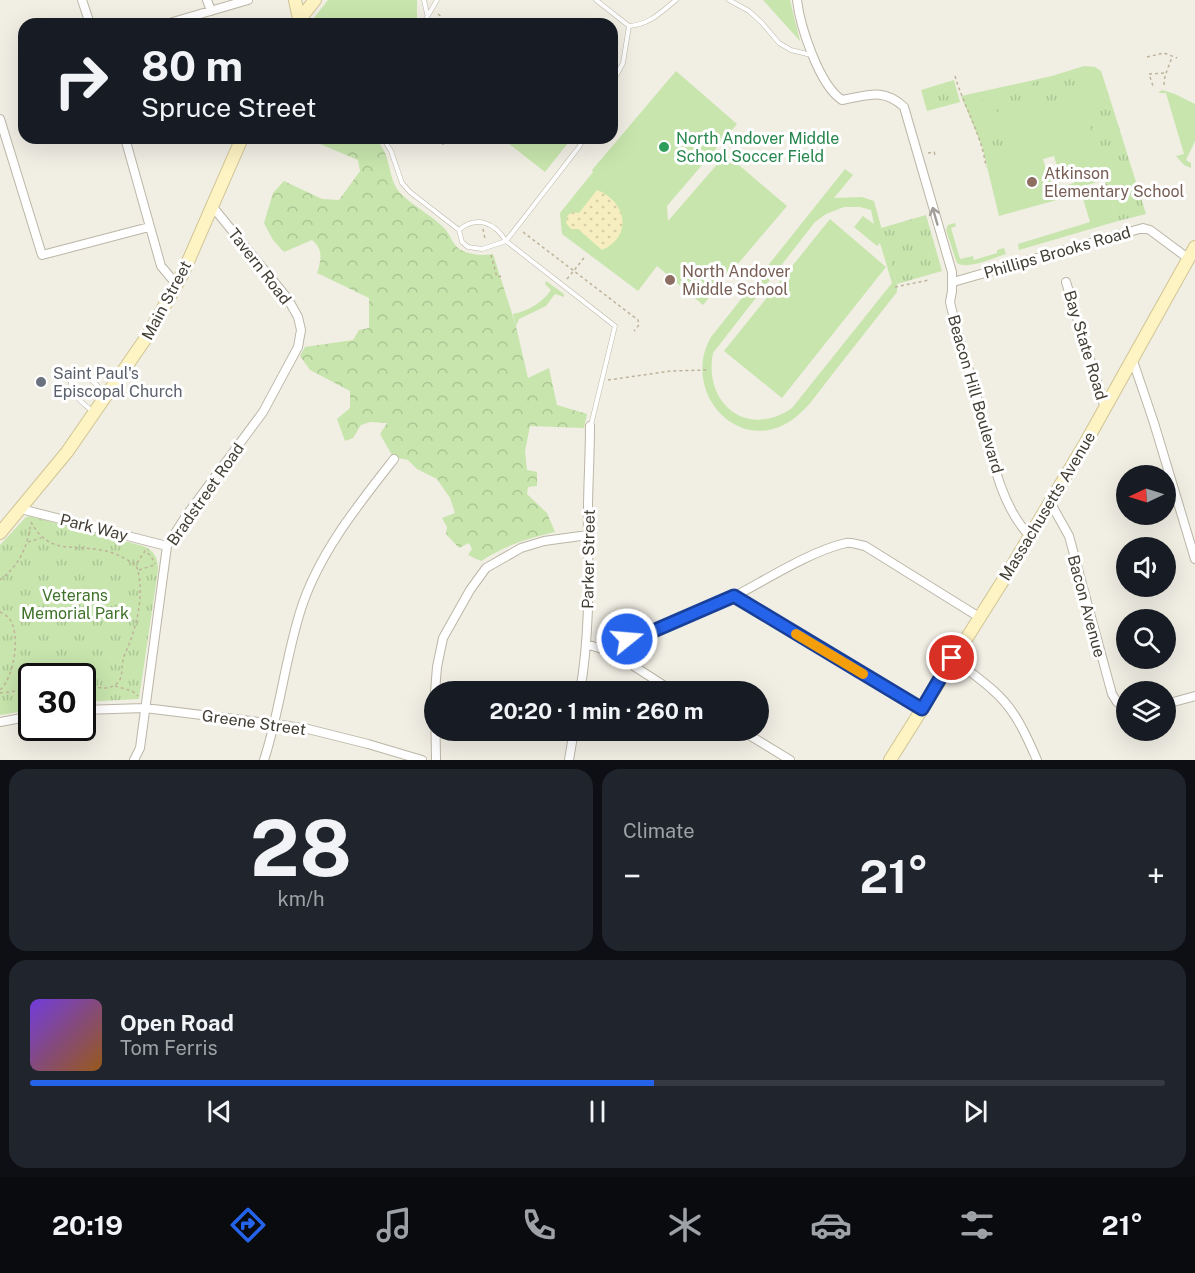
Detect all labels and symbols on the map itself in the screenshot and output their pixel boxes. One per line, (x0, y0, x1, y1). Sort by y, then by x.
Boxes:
place label: North Andover Middle School Soccer Field (676, 129, 839, 166)
marker: North Andover Middle School Soccer Field (657, 140, 671, 154)
place label: Atkinson Elementary School (1044, 164, 1185, 201)
marker: Atkinson Elementary School (1025, 175, 1039, 189)
one-way arrow (929, 207, 940, 226)
street label: Phillips Brooks Road (982, 222, 1133, 283)
street label: Tavern Road (224, 224, 295, 308)
street label: Main Street (138, 257, 195, 343)
place label: North Andover Middle School (682, 262, 791, 299)
marker: North Andover Middle School (663, 273, 677, 287)
street label: Bay State Road (1060, 288, 1111, 402)
street label: Beacon Hill Boulevard (944, 313, 1007, 476)
place label: Saint Paul's Episcopal Church (53, 364, 183, 401)
marker: Saint Paul's Episcopal Church (34, 375, 48, 389)
street label: Massachusetts Avenue (995, 428, 1099, 584)
street label: Bradstreet Road (163, 439, 248, 549)
north arrow (1116, 465, 1176, 525)
street label: Parker Street (578, 509, 599, 609)
street label: Park Way (58, 510, 130, 545)
street label: Bacon Avenue (1064, 553, 1109, 659)
park label: Veterans Memorial Park (21, 586, 129, 623)
position arrow (595, 607, 659, 671)
pin (926, 632, 977, 683)
speed limit sign: 30 (18, 663, 96, 741)
street label: Greene Street (201, 706, 307, 739)

